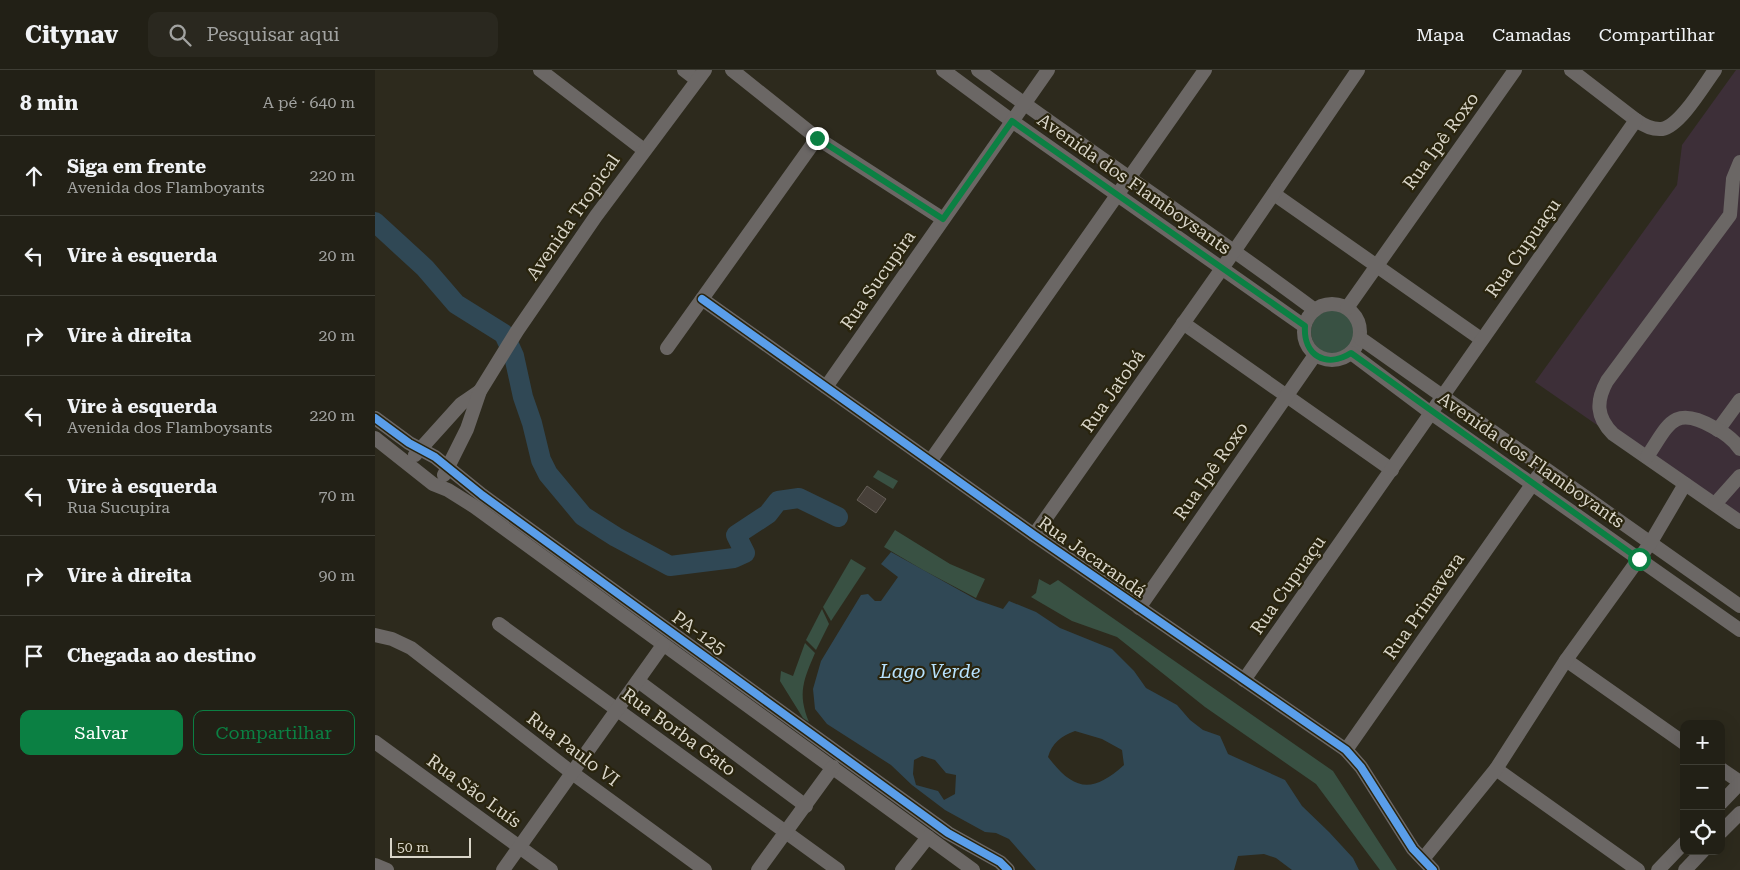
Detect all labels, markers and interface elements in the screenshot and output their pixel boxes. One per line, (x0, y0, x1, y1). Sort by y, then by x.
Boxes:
search box (148, 12, 498, 57)
text: Citynav (25, 21, 118, 49)
icon: search (166, 21, 194, 49)
text: Pesquisar aqui (206, 23, 340, 46)
text: Mapa (1416, 24, 1464, 45)
text: Camadas (1492, 24, 1571, 45)
text: Compartilhar (1599, 24, 1715, 45)
street label: Rua Ipê Roxo (1398, 88, 1483, 193)
text: 8 min (20, 91, 78, 115)
text: A pé · 640 m (263, 93, 355, 112)
street label: Avenida dos Flamboysants (1034, 109, 1235, 258)
route end (806, 127, 829, 150)
street label: Avenida Tropical (521, 150, 624, 283)
text: Siga em frente (67, 155, 206, 178)
icon: ahead (20, 162, 48, 190)
text: 220 m (309, 166, 355, 185)
text: Avenida dos Flamboyants (67, 178, 265, 197)
street label: Rua Cupuaçu (1481, 194, 1564, 301)
street label: Rua Sucupira (836, 226, 920, 333)
icon: left (20, 242, 48, 270)
text: Vire à esquerda (67, 244, 217, 267)
text: 20 m (318, 246, 355, 265)
icon: right (20, 322, 48, 350)
text: Vire à direita (67, 324, 191, 347)
text: 20 m (318, 326, 355, 345)
street label: Rua Jatobá (1077, 345, 1149, 436)
street label: Avenida dos Flamboyants (1434, 387, 1628, 532)
text: Vire à esquerda (67, 395, 217, 418)
icon: left (20, 402, 48, 430)
text: 220 m (309, 406, 355, 425)
text: Avenida dos Flamboysants (67, 418, 272, 437)
street label: Rua Ipê Roxo (1169, 418, 1252, 524)
text: Vire à esquerda (67, 475, 217, 498)
icon: left (20, 482, 48, 510)
text: 70 m (318, 486, 355, 505)
text: Rua Sucupira (67, 498, 170, 517)
street label: Rua Jacarandá (1034, 512, 1150, 602)
street label: Rua Cupuaçu (1246, 531, 1329, 638)
street label: Rua Primavera (1379, 548, 1468, 663)
route start (1628, 548, 1651, 571)
icon: right (20, 562, 48, 590)
text: Vire à direita (67, 564, 191, 587)
text: 90 m (318, 566, 355, 585)
street label: PA-125 (669, 606, 730, 659)
icon: arrive (20, 642, 48, 670)
text: Chegada ao destino (67, 644, 256, 667)
water label: Lago Verde (879, 660, 981, 683)
street label: Rua Borba Gato (618, 683, 740, 780)
street label: Rua Paulo VI (523, 707, 624, 790)
button: Salvar (20, 710, 183, 755)
button: Compartilhar (193, 710, 355, 755)
map controls (1680, 720, 1725, 855)
button: + (1680, 720, 1725, 765)
street label: Rua São Luís (423, 749, 525, 832)
button: − (1680, 765, 1725, 810)
button: locate (1680, 810, 1725, 855)
scale bar (390, 835, 471, 858)
text: 50 m (397, 839, 429, 855)

